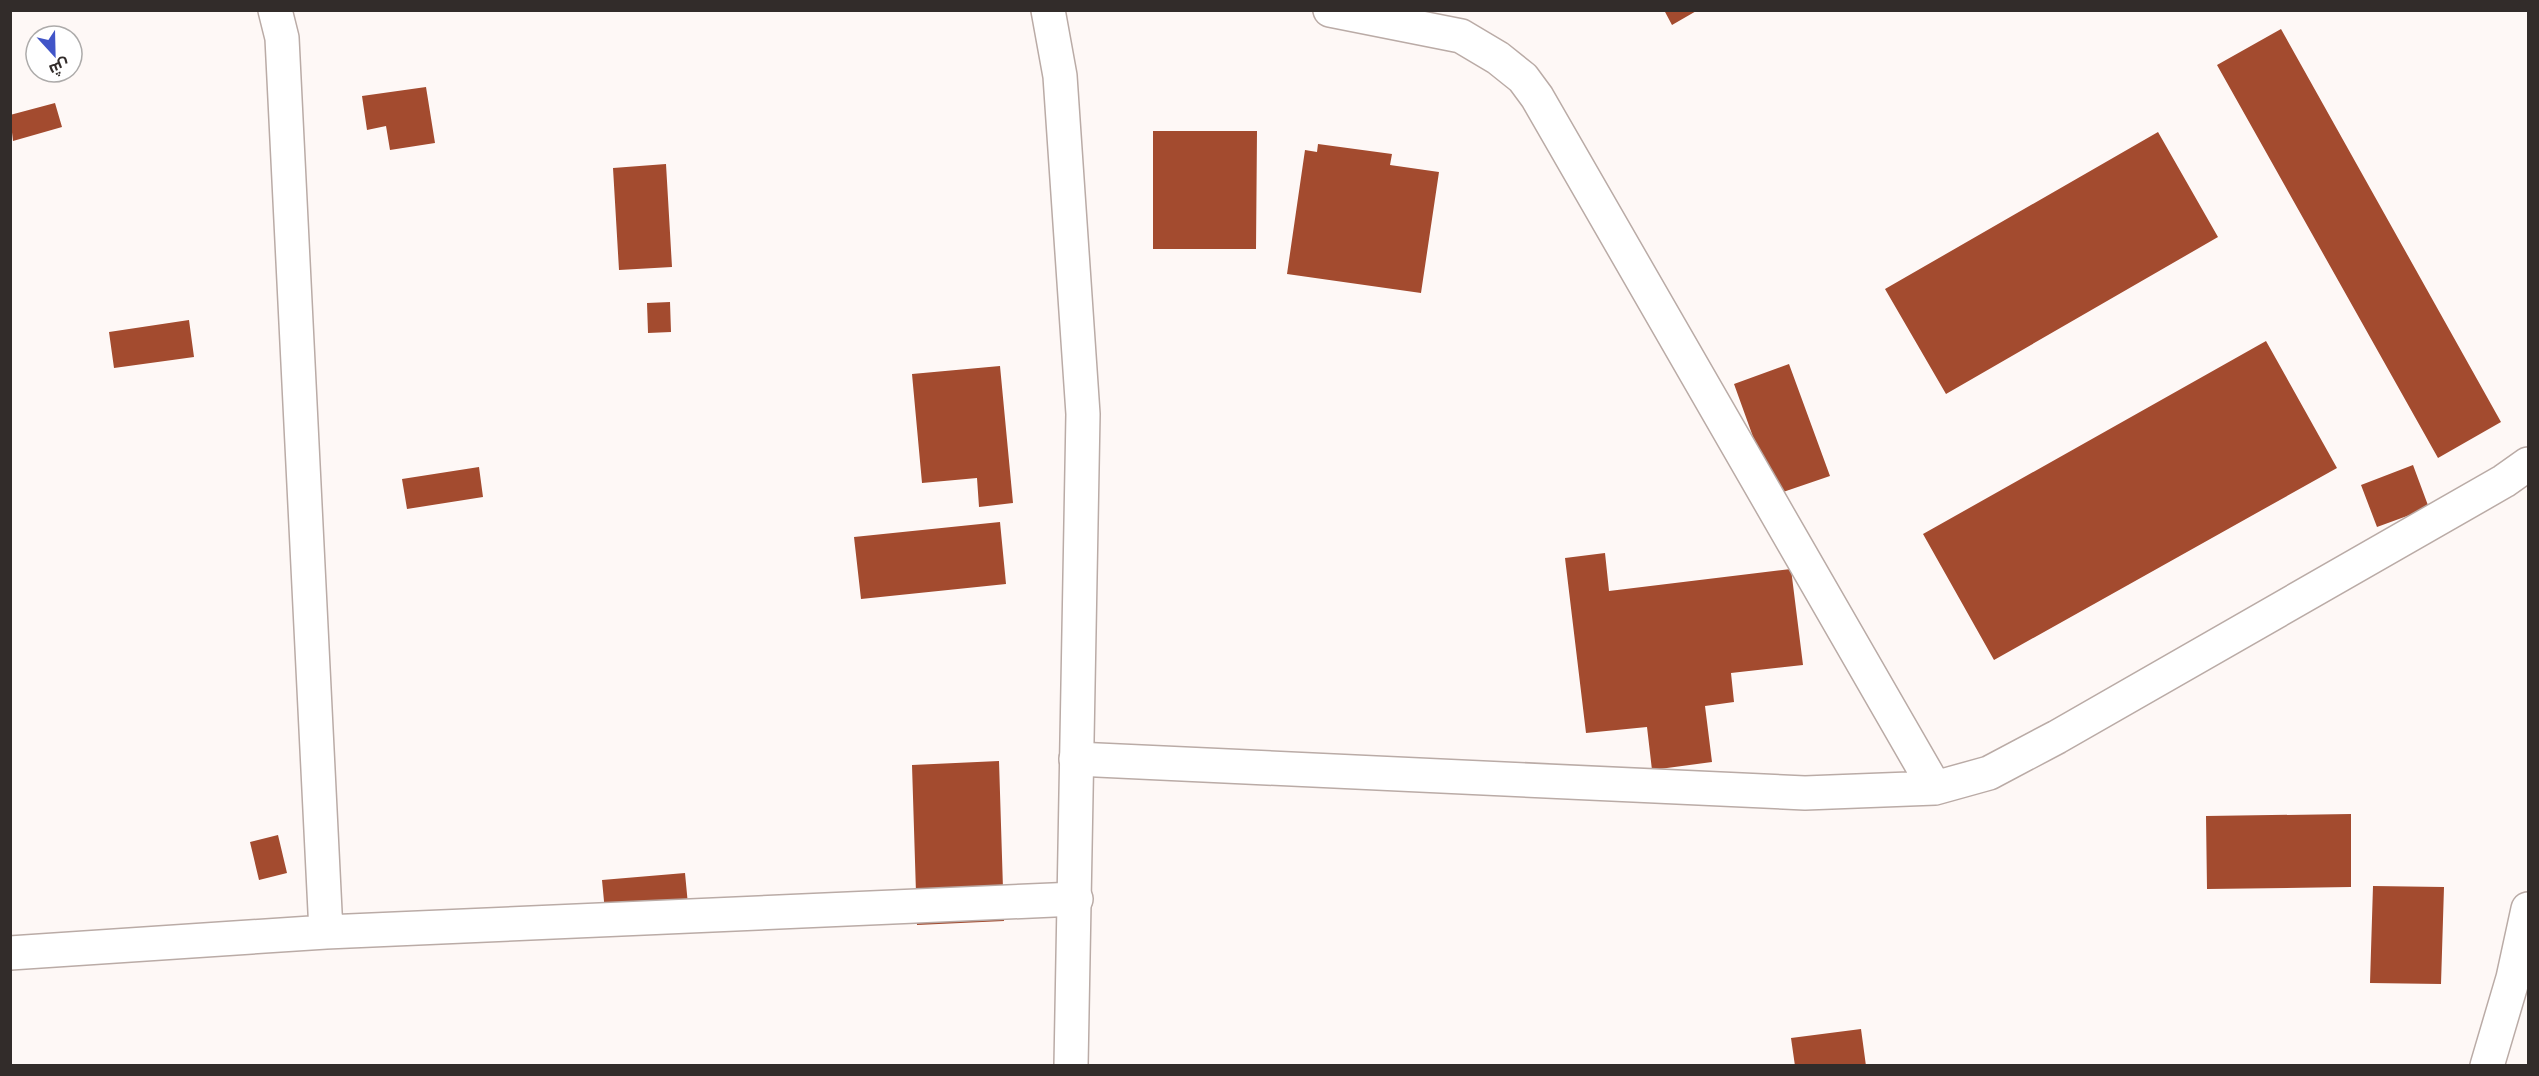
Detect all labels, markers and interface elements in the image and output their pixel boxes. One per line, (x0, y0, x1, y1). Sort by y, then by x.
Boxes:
north arrow (24, 24, 84, 84)
text: ش (46, 55, 73, 81)

